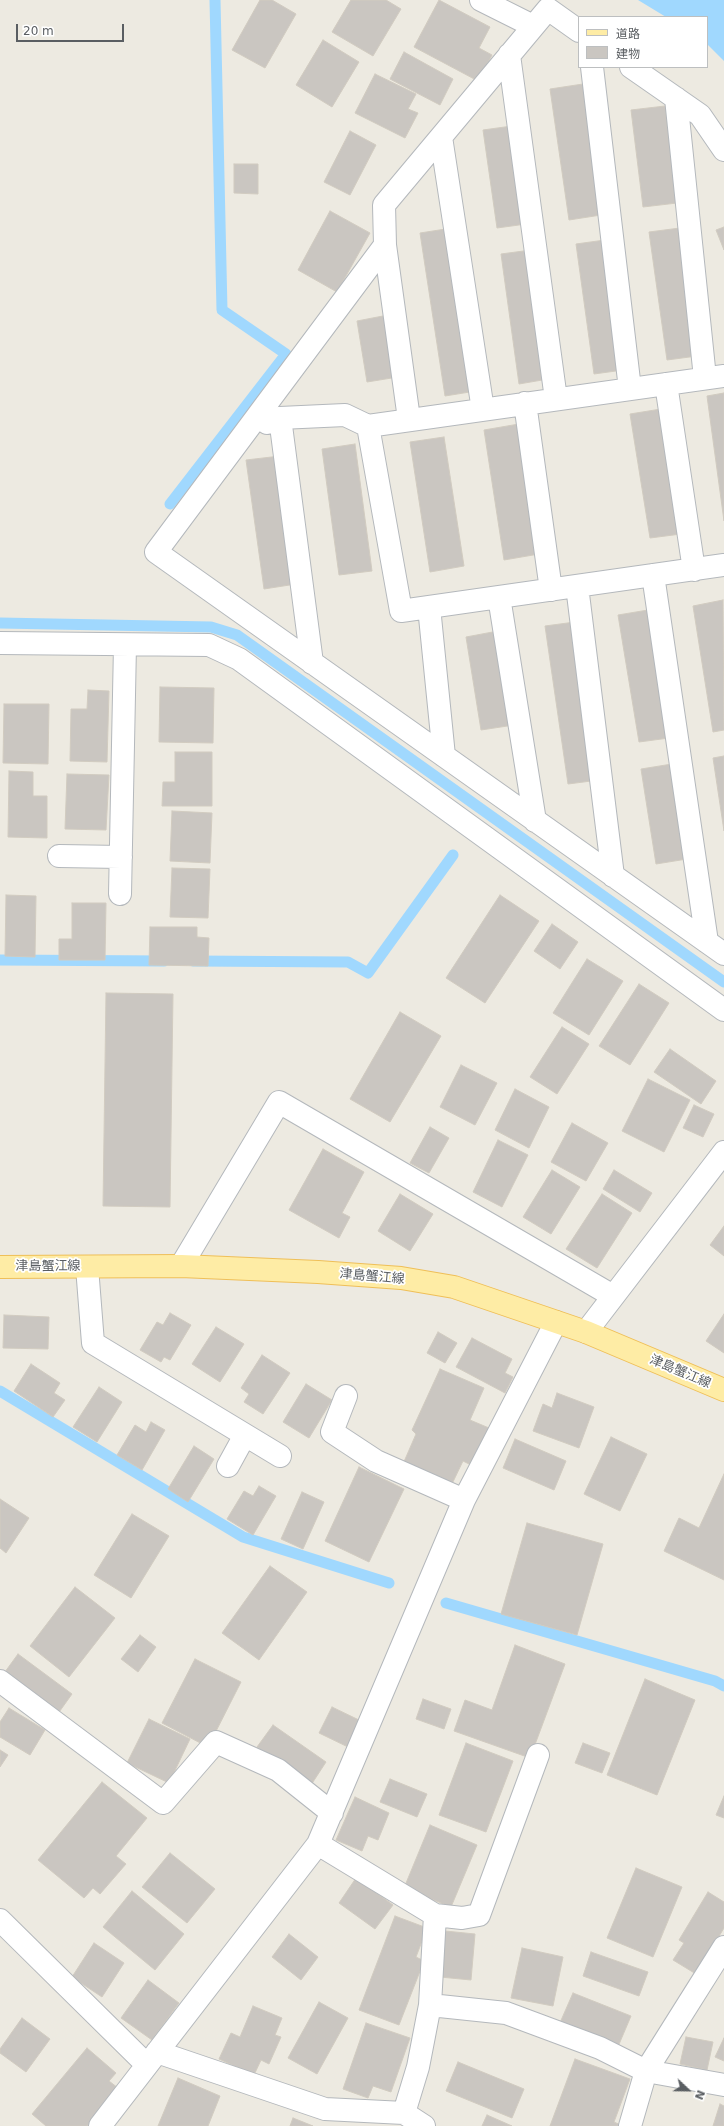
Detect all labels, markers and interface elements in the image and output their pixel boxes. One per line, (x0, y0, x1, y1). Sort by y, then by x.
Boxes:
scale bar (18, 16, 126, 42)
legend (578, 16, 708, 68)
text: 20 m (23, 24, 54, 38)
text: 道路 (616, 27, 640, 41)
text: 建物 (616, 47, 640, 61)
street label: 津島蟹江線 (16, 1259, 80, 1275)
street label: 津島蟹江線 (339, 1266, 405, 1288)
street label: 津島蟹江線 (647, 1352, 713, 1392)
north arrow (668, 2070, 708, 2110)
text: N (692, 2088, 707, 2101)

